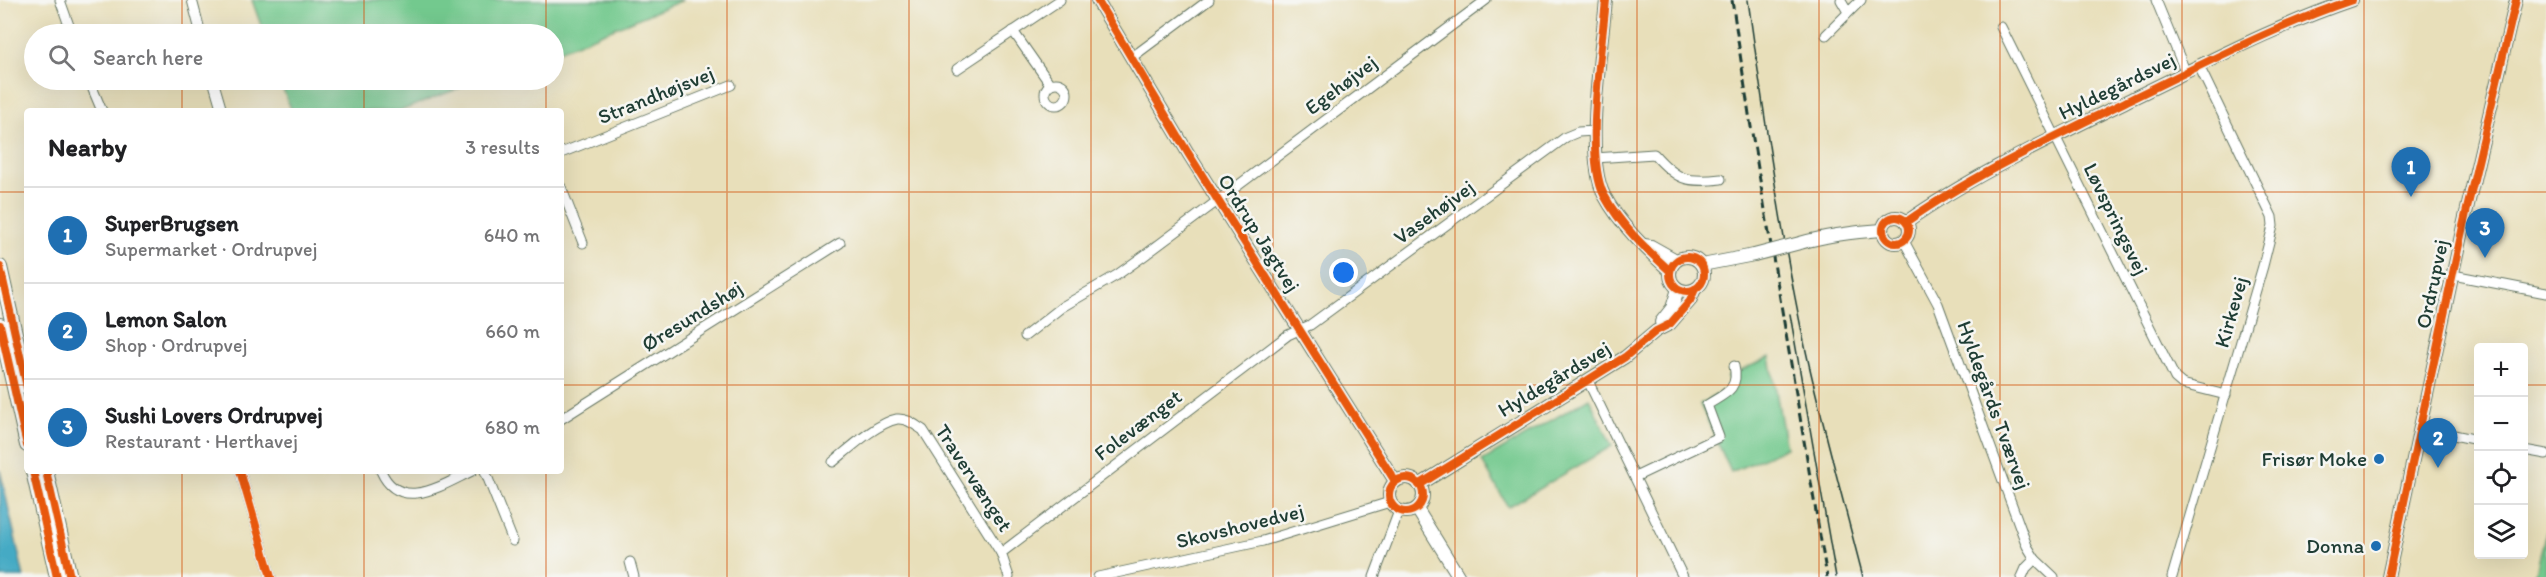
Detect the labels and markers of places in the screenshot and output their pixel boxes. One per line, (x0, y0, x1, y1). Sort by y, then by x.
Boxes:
pin: 1 (2392, 148, 2430, 197)
pin: 3 (2466, 208, 2504, 258)
pin: 2 (2418, 418, 2458, 468)
place label: Frisør Moke (2261, 446, 2367, 471)
marker: Frisør Moke (2372, 452, 2386, 466)
place label: Donna (2306, 533, 2364, 558)
marker: Donna (2369, 539, 2383, 553)

